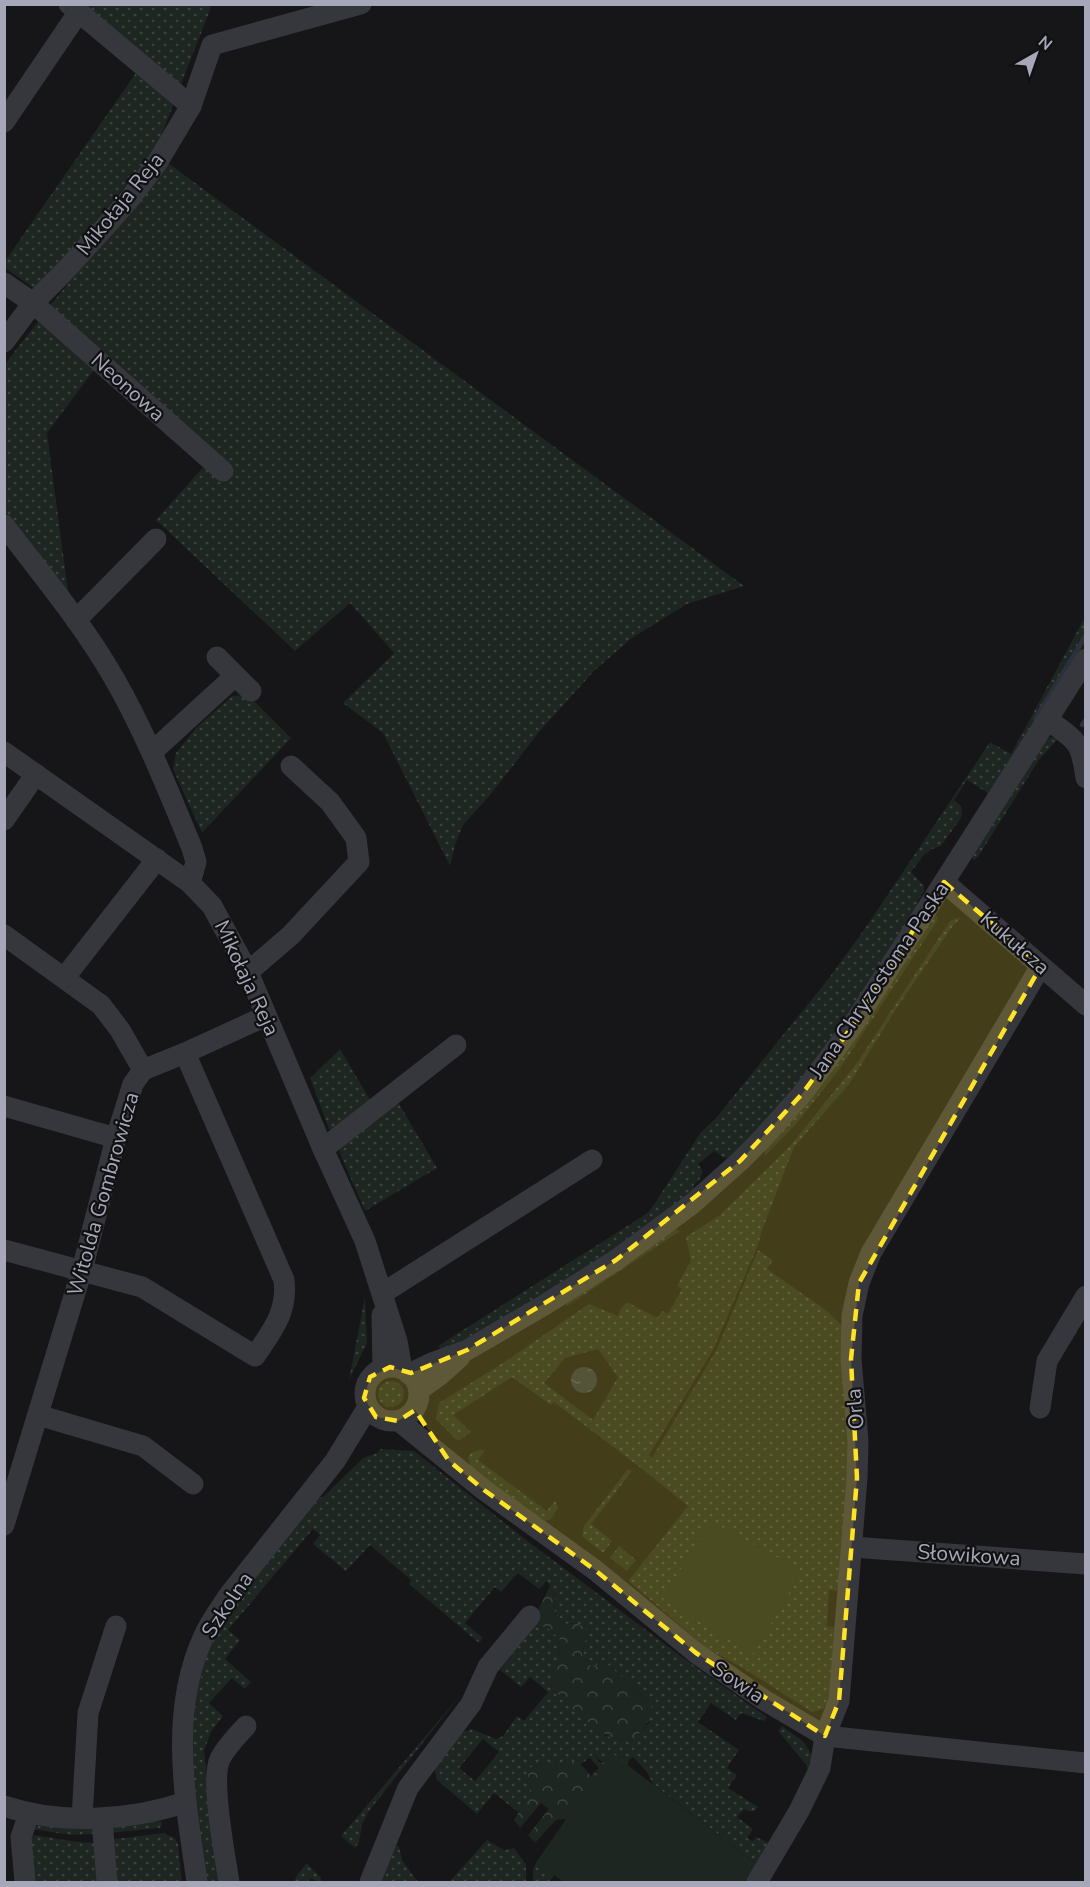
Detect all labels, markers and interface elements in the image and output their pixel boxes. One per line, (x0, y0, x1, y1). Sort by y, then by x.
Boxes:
north arrow (1006, 24, 1066, 84)
text: N (1033, 31, 1057, 56)
street label: Mikołaja Reja (70, 147, 170, 261)
street label: Neonowa (85, 346, 171, 428)
street label: Jana Chryzostoma Paska (802, 876, 955, 1085)
street label: Kukułcza (974, 905, 1056, 981)
street label: Mikołaja Reja (208, 916, 286, 1040)
street label: Witolda Gombrowicza (60, 1089, 146, 1299)
street label: Orla (839, 1387, 871, 1431)
street label: Słowikowa (916, 1537, 1022, 1573)
street label: Szkolna (195, 1567, 259, 1643)
street label: Sowia (706, 1654, 770, 1710)

